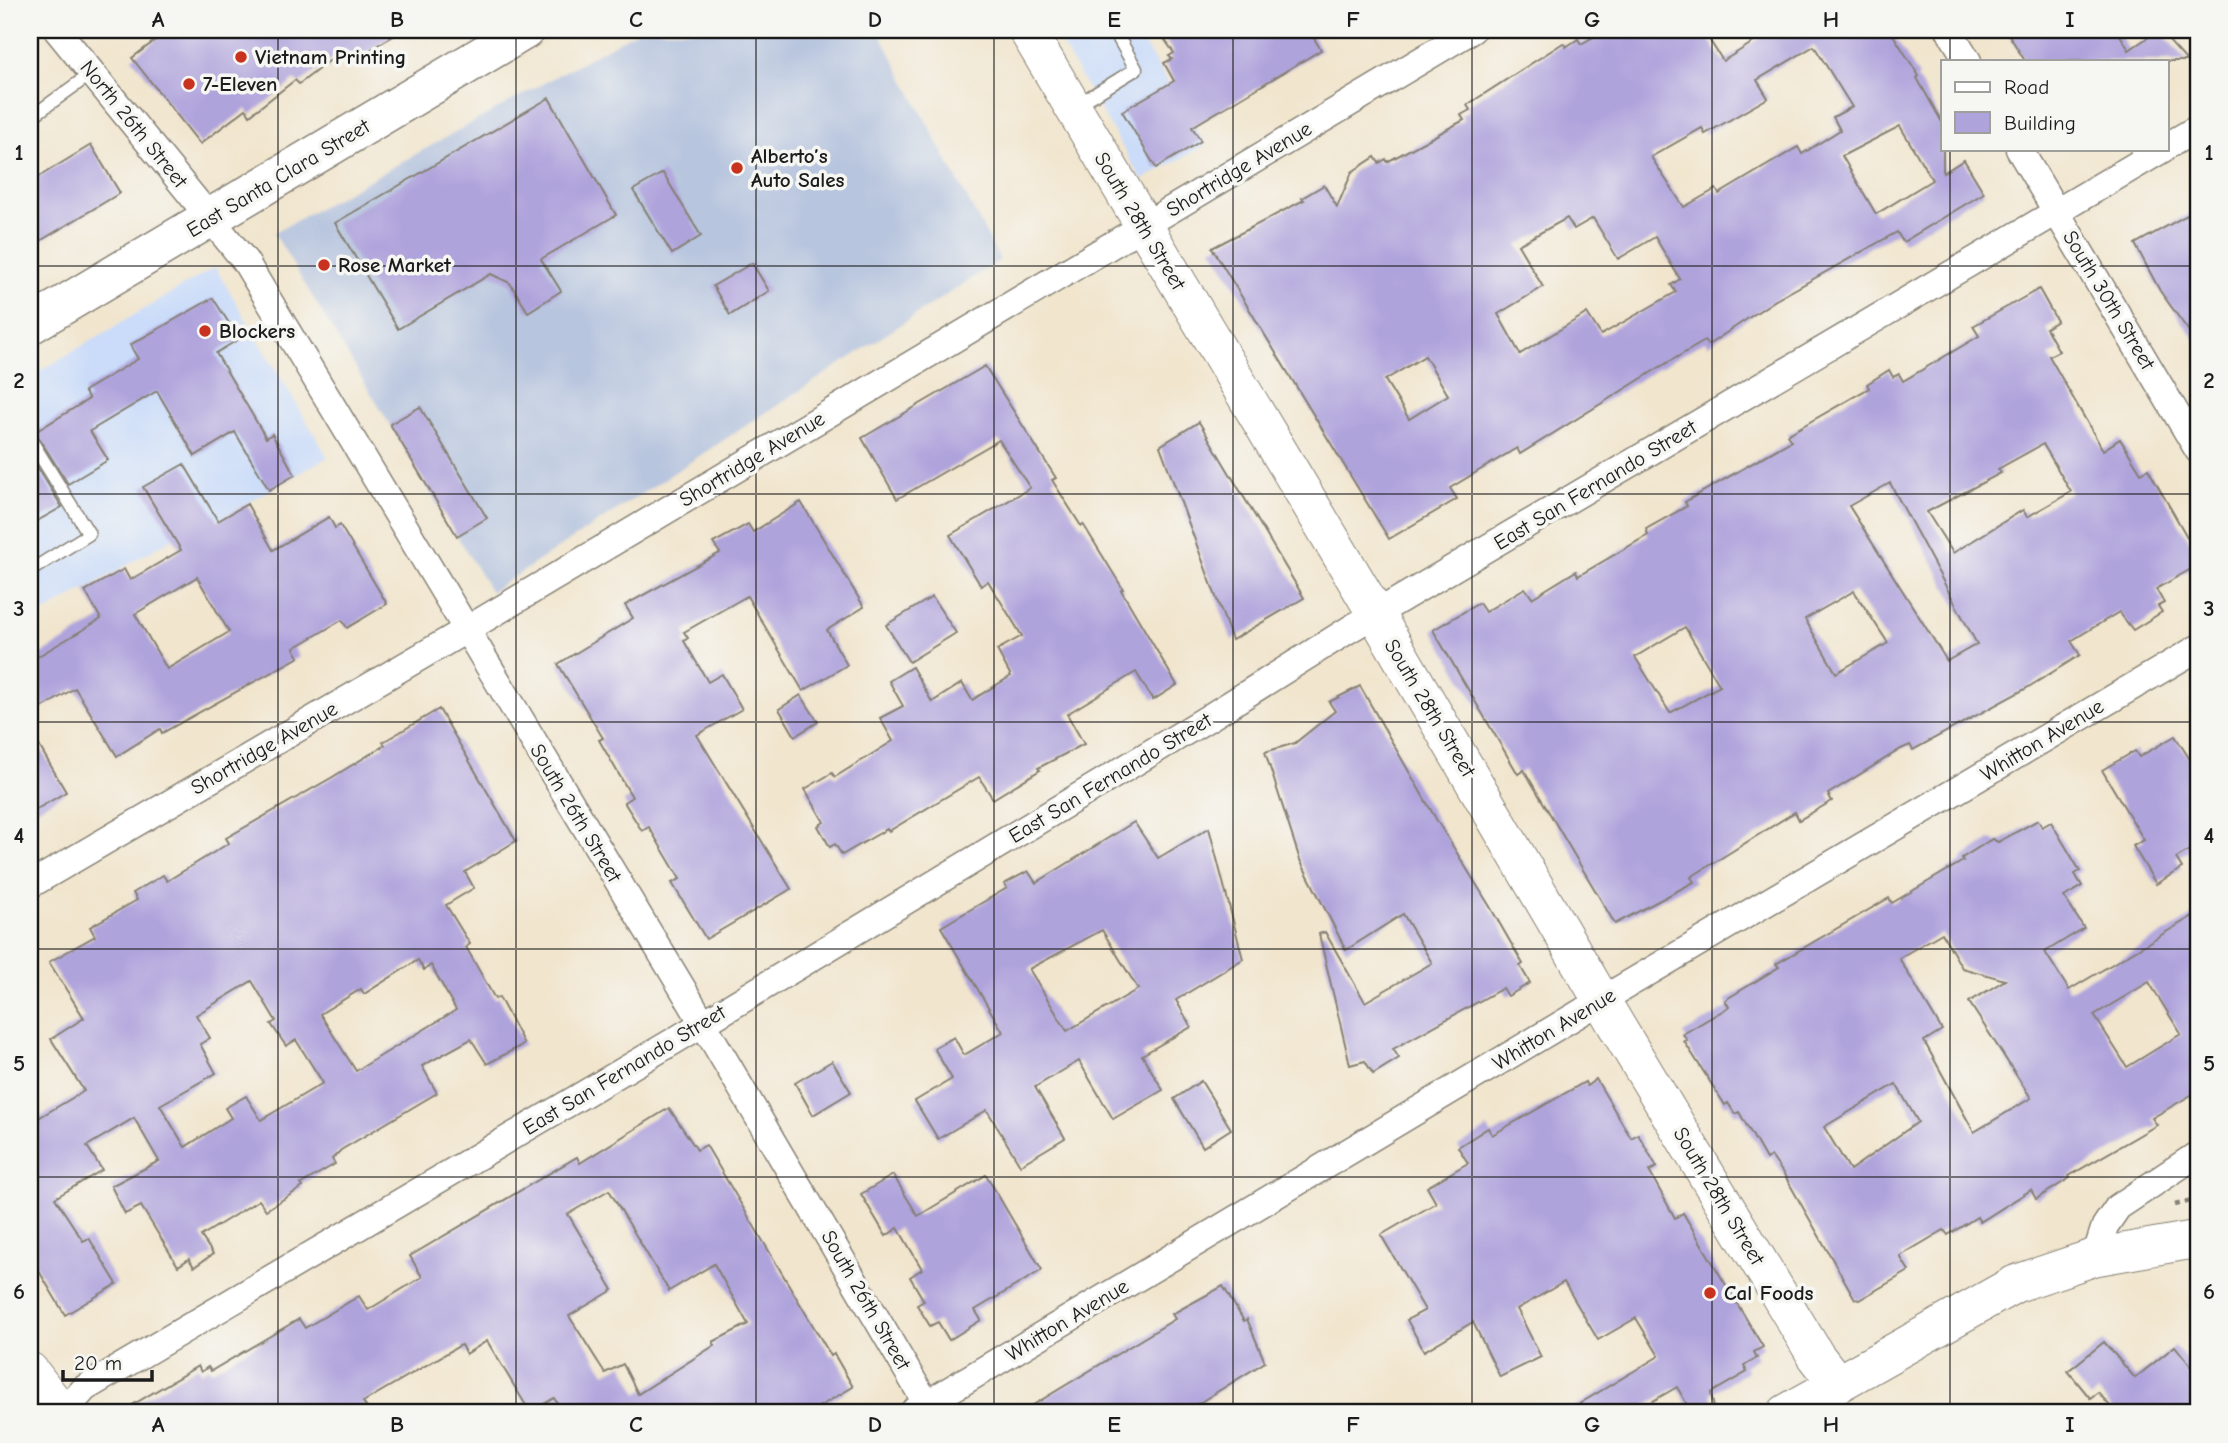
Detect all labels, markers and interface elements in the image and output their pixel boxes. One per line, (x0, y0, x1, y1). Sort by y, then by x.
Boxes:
text: A (152, 6, 165, 33)
text: B (390, 6, 404, 33)
text: C (629, 6, 643, 33)
text: D (868, 6, 882, 33)
text: E (1107, 6, 1121, 33)
text: F (1346, 6, 1360, 33)
text: G (1584, 6, 1600, 33)
text: H (1823, 6, 1839, 33)
text: I (2065, 6, 2075, 33)
place label: Vietnam Printing (255, 45, 406, 69)
marker: Vietnam Printing (233, 49, 249, 65)
street label: North 26th Street (75, 56, 193, 193)
legend (1941, 60, 2168, 150)
place label: 7-Eleven (203, 72, 277, 96)
text: Road (2004, 75, 2049, 99)
marker: 7-Eleven (181, 76, 197, 92)
text: Building (2004, 111, 2076, 135)
street label: East Santa Clara Street (182, 113, 375, 242)
street label: Shortridge Avenue (1162, 116, 1316, 222)
text: 1 (14, 139, 24, 166)
text: 1 (2204, 139, 2214, 166)
place label: Alberto’s Auto Sales (751, 144, 845, 192)
street label: South 28th Street (1089, 148, 1191, 295)
marker: Alberto’s Auto Sales (729, 160, 745, 176)
street label: South 30th Street (2058, 226, 2160, 375)
place label: Rose Market (338, 253, 452, 277)
marker: Rose Market (316, 257, 332, 273)
place label: Blockers (219, 319, 295, 343)
marker: Blockers (197, 323, 213, 339)
text: 2 (13, 367, 25, 394)
text: 2 (2203, 367, 2215, 394)
street label: Shortridge Avenue (675, 406, 829, 512)
street label: East San Fernando Street (1489, 414, 1701, 555)
text: 3 (13, 595, 25, 622)
text: 3 (2203, 595, 2215, 622)
street label: South 28th Street (1379, 635, 1481, 782)
street label: Whitton Avenue (1976, 694, 2108, 786)
street label: Shortridge Avenue (186, 696, 342, 800)
street label: East San Fernando Street (1004, 707, 1216, 848)
street label: South 26th Street (525, 740, 627, 887)
text: 4 (14, 822, 25, 849)
text: 4 (2204, 822, 2215, 849)
street label: Whitton Avenue (1488, 983, 1620, 1075)
street label: East San Fernando Street (518, 999, 730, 1140)
text: 5 (13, 1050, 25, 1077)
text: 5 (2203, 1050, 2215, 1077)
street label: South 28th Street (1668, 1123, 1770, 1270)
street label: South 26th Street (816, 1226, 916, 1375)
street label: Whitton Avenue (1001, 1274, 1133, 1366)
text: 6 (13, 1278, 25, 1305)
text: 6 (2203, 1278, 2215, 1305)
place label: Cal Foods (1724, 1281, 1814, 1305)
marker: Cal Foods (1702, 1285, 1718, 1301)
scale bar (63, 1338, 152, 1382)
text: 20 m (74, 1351, 122, 1375)
text: A (152, 1411, 165, 1438)
text: B (390, 1411, 404, 1438)
text: C (629, 1411, 643, 1438)
text: D (868, 1411, 882, 1438)
text: E (1107, 1411, 1121, 1438)
text: F (1346, 1411, 1360, 1438)
text: G (1584, 1411, 1600, 1438)
text: H (1823, 1411, 1839, 1438)
text: I (2065, 1411, 2075, 1438)

